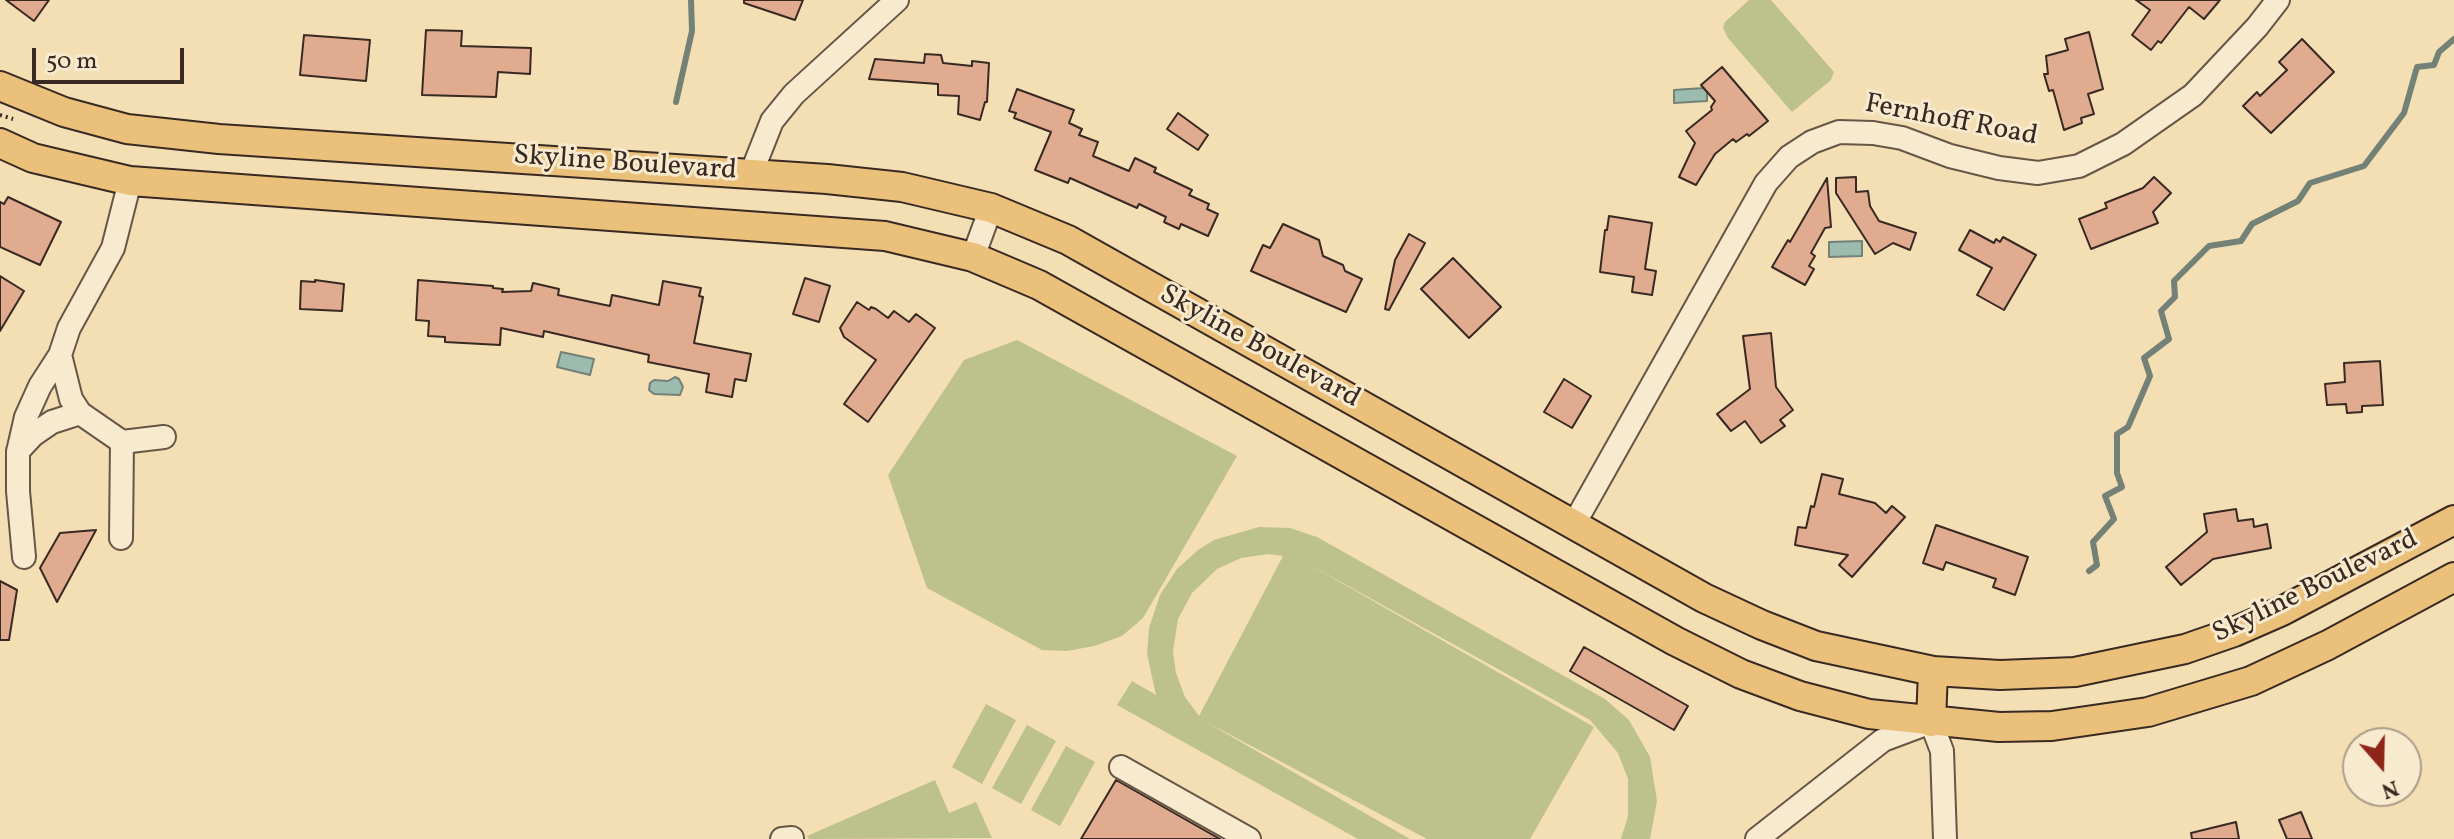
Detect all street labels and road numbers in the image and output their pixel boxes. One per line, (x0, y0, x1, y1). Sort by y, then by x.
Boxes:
street label: Fernhoff Road (1862, 89, 2040, 155)
street label: Skyline Boulevard (512, 140, 738, 190)
street label: Skyline Boulevard (1153, 279, 1365, 417)
street label: Skyline Boulevard (2208, 524, 2424, 652)

